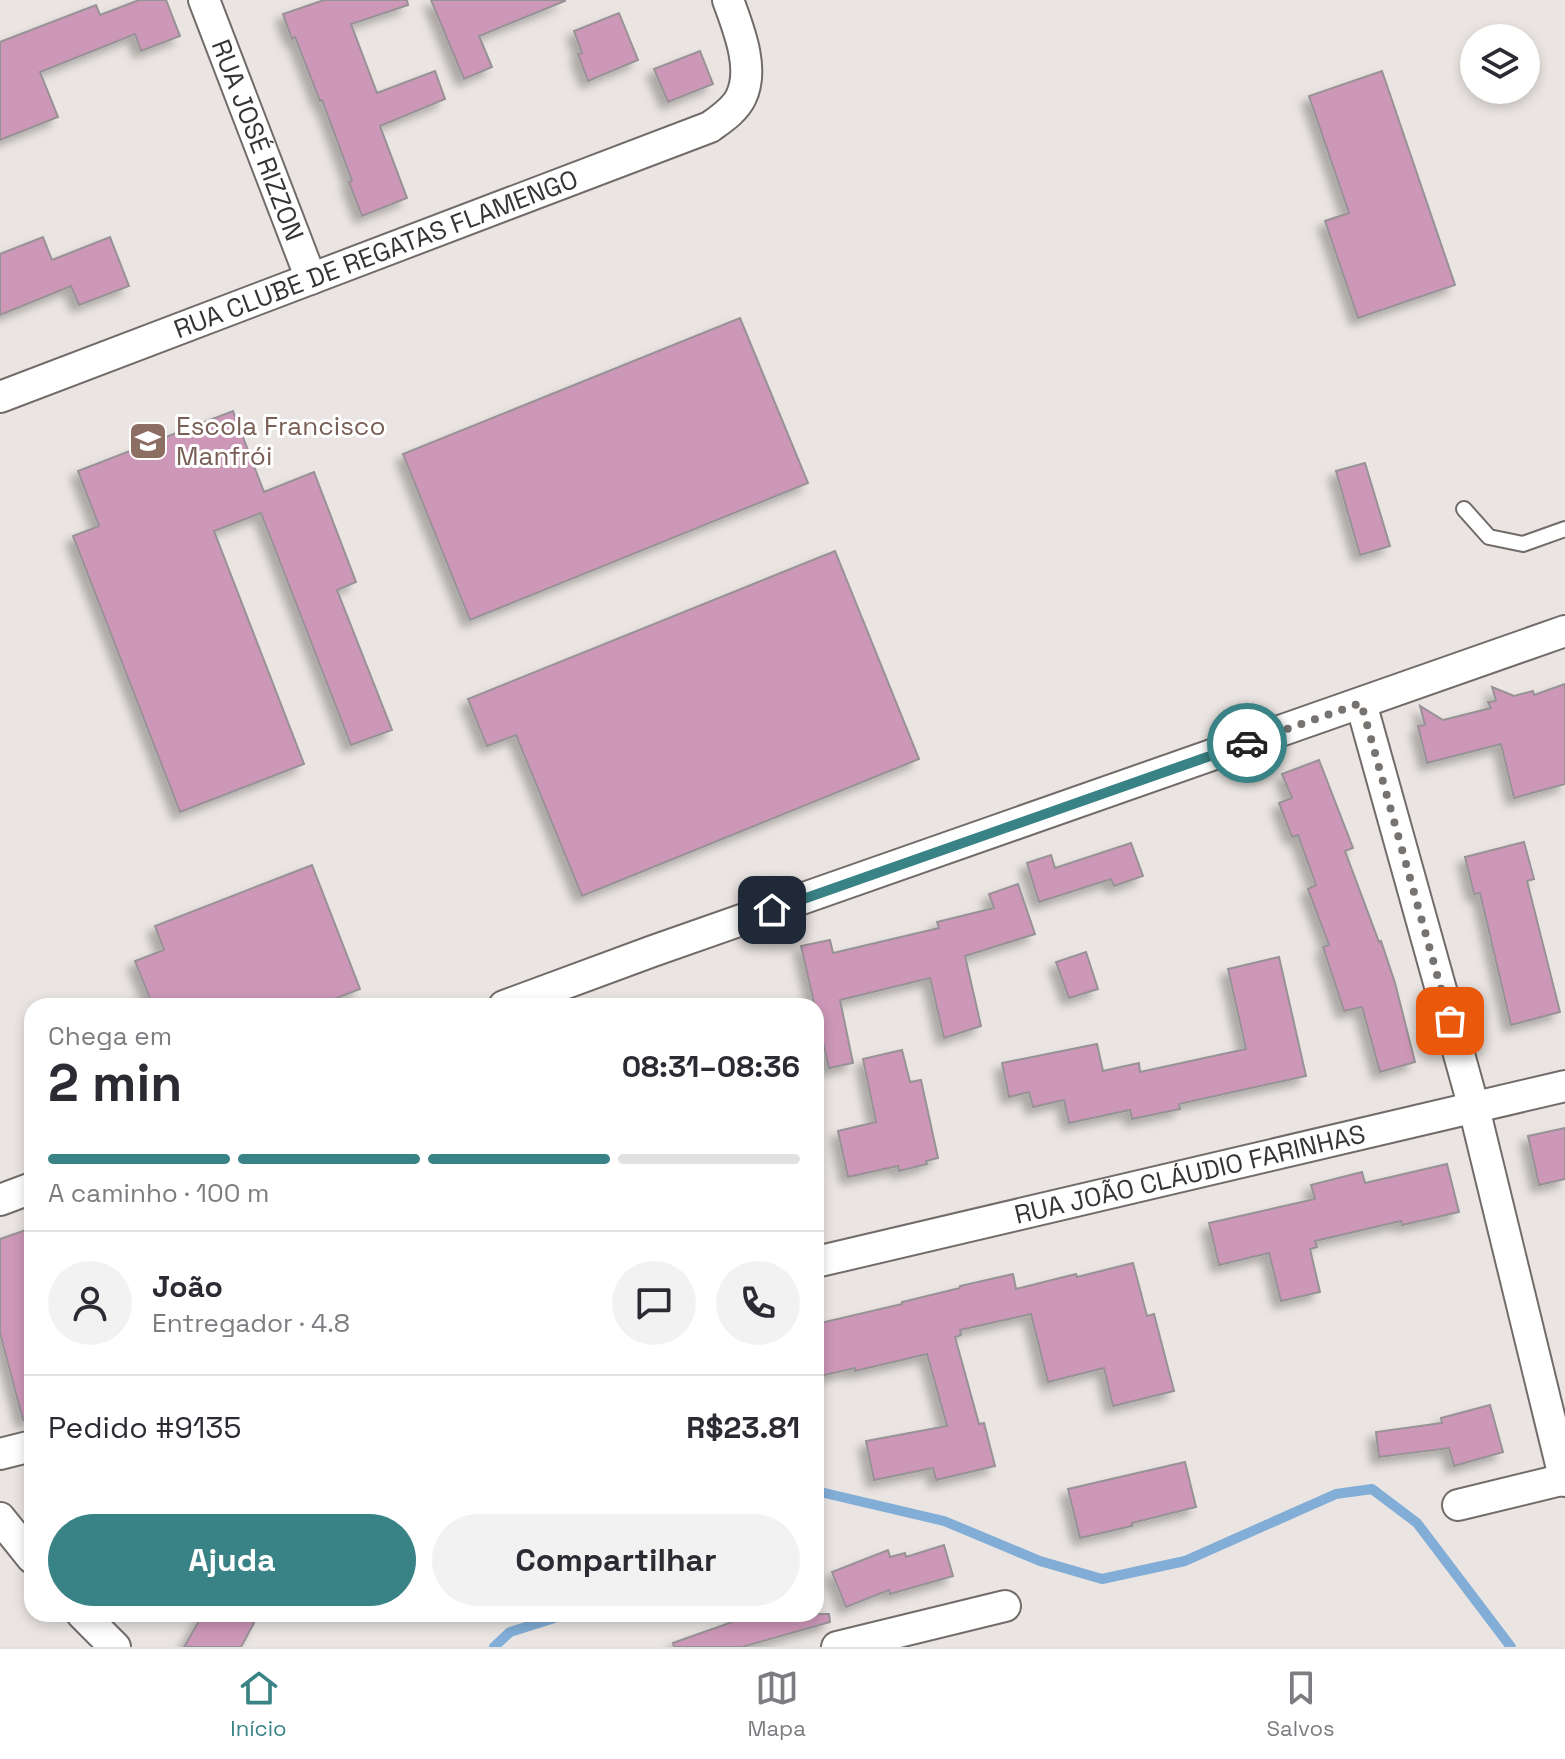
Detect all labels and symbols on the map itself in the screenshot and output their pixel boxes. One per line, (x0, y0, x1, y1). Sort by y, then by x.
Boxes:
street label: RUA JOSÉ RIZZON (204, 35, 312, 246)
street label: RUA CLUBE DE REGATAS FLAMENGO (169, 162, 583, 346)
place label: Escola Francisco Manfrói (176, 409, 385, 473)
school or university icon: Escola Francisco Manfrói (127, 420, 169, 462)
courier (1207, 703, 1287, 783)
pin (738, 876, 806, 944)
pin (1416, 987, 1484, 1055)
street label: RUA JOÃO CLÁUDIO FARINHAS (1011, 1117, 1369, 1232)

